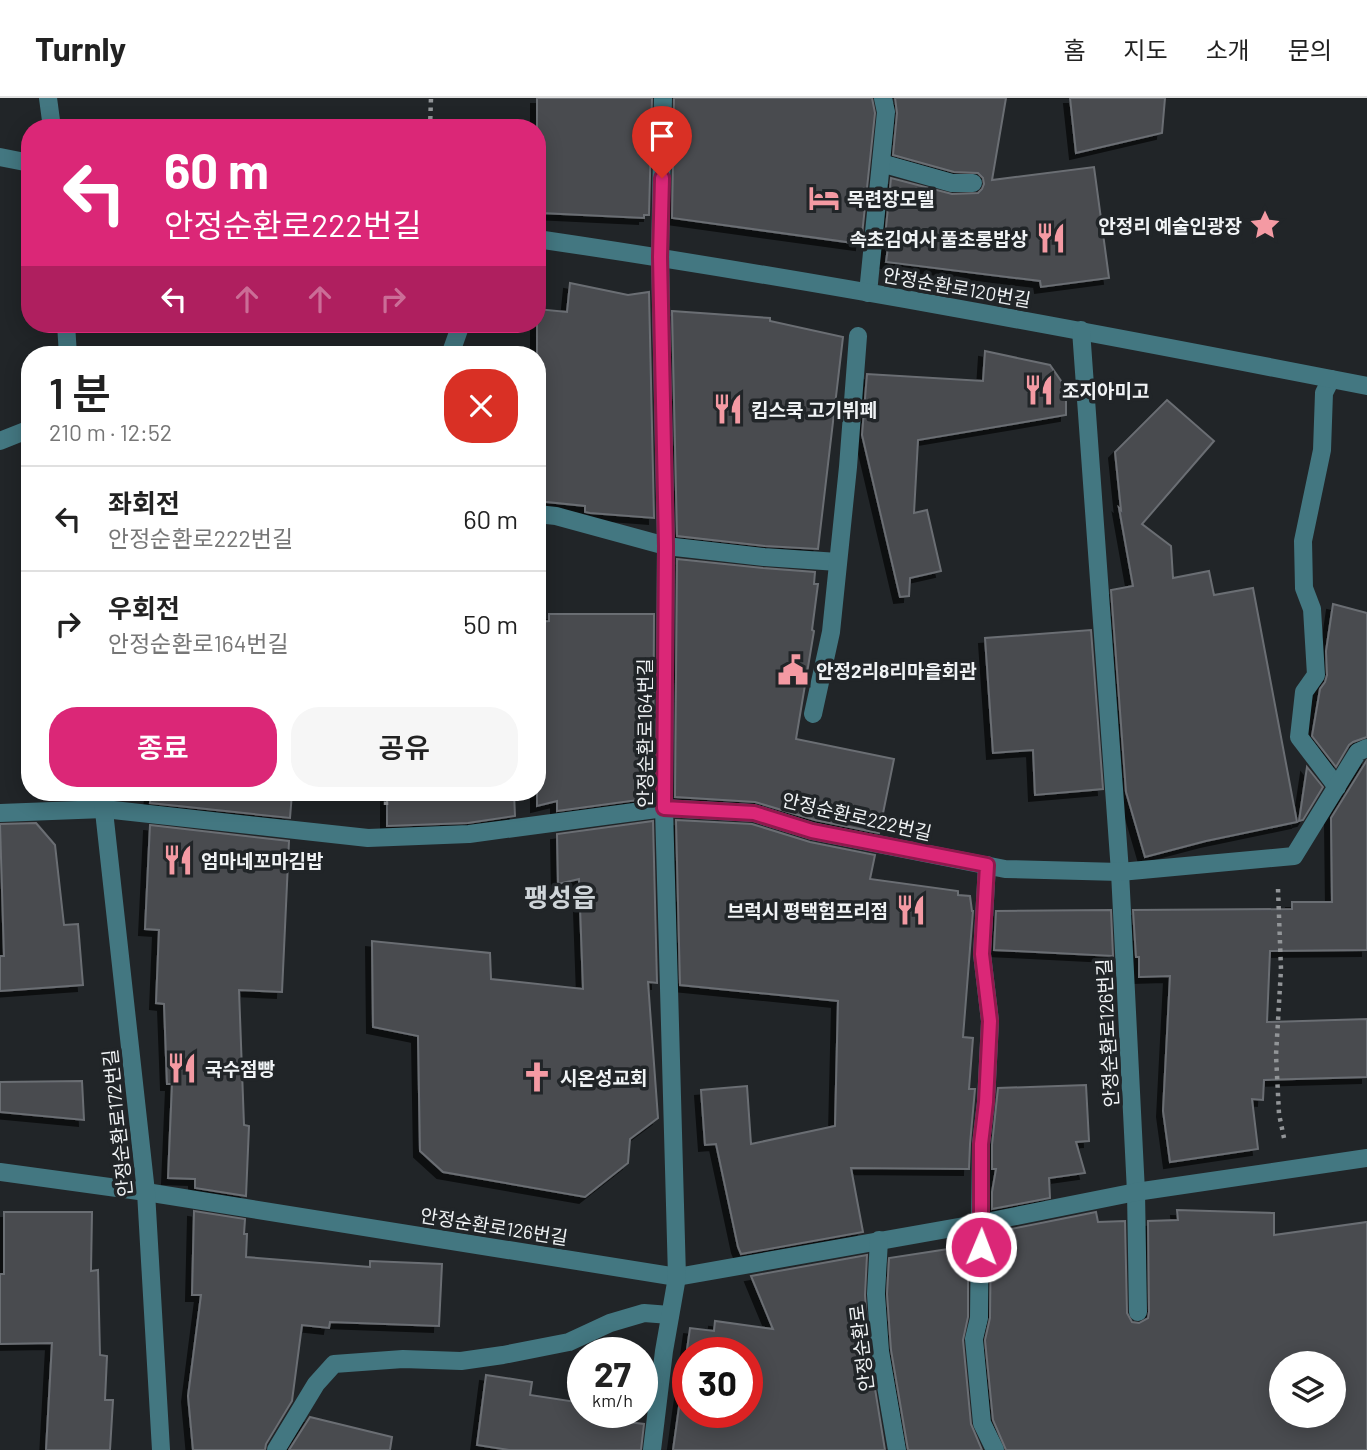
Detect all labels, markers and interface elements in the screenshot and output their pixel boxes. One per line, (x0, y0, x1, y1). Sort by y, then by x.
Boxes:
text: Turnly (35, 28, 126, 68)
text: 홈 (1063, 35, 1085, 64)
text: 지도 (1123, 35, 1168, 64)
text: 소개 (1206, 35, 1250, 64)
text: 문의 (1288, 35, 1332, 64)
pin (632, 106, 692, 178)
icon: arrive (643, 117, 681, 155)
text: 60 m (164, 140, 269, 199)
icon: left (49, 147, 140, 238)
hotel icon: 목련장모텔 (807, 181, 841, 215)
place label: 목련장모텔 (847, 187, 934, 210)
text: 안정순환로222번길 (164, 205, 422, 243)
place icon: 안정리 예술인광장 (1248, 208, 1282, 242)
place label: 안정리 예술인광장 (1098, 214, 1242, 237)
restaurant icon: 속초김여사 풀초롱밥상 (1034, 221, 1068, 255)
place label: 속초김여사 풀초롱밥상 (849, 227, 1028, 250)
street label: 안정순환로120번길 (881, 263, 1033, 311)
icon: left (155, 280, 193, 318)
icon: ahead (228, 280, 266, 318)
icon: ahead (301, 280, 339, 318)
icon: right (374, 280, 412, 318)
text: 1 분 (49, 367, 111, 417)
button: close (444, 369, 518, 443)
restaurant icon: 조지아미고 (1022, 373, 1056, 407)
place label: 조지아미고 (1062, 379, 1149, 402)
restaurant icon: 킴스쿡 고기뷔페 (711, 392, 745, 426)
place label: 킴스쿡 고기뷔페 (751, 398, 877, 421)
text: 210 m · 12:52 (49, 418, 172, 446)
text: 좌회전 (108, 487, 180, 518)
icon: left (49, 500, 87, 538)
text: 60 m (463, 503, 518, 534)
text: 안정순환로222번길 (108, 524, 293, 552)
text: 우회전 (108, 592, 180, 623)
icon: right (49, 605, 87, 643)
text: 50 m (463, 608, 518, 639)
text: 안정순환로164번길 (108, 629, 289, 657)
public building icon: 안정2리8리마을회관 (776, 653, 810, 687)
street label: 안정순환로164번길 (633, 658, 656, 808)
place label: 안정2리8리마을회관 (816, 659, 977, 682)
button: 종료 (49, 707, 277, 787)
button: 공유 (291, 707, 518, 787)
street label: 안정순환로222번길 (780, 788, 934, 844)
restaurant icon: 엄마네꼬마김밥 (161, 843, 195, 877)
place label: 엄마네꼬마김밥 (201, 849, 323, 872)
district label: 팽성읍 (524, 881, 596, 912)
restaurant icon: 브럭시 평택험프리점 (894, 893, 928, 927)
place label: 브럭시 평택험프리점 (727, 899, 888, 922)
street label: 안정순환로126번길 (1092, 958, 1122, 1108)
street label: 안정순환로172번길 (98, 1048, 136, 1198)
restaurant icon: 국수점빵 (165, 1051, 199, 1085)
place label: 국수점빵 (205, 1057, 275, 1080)
church icon: 시온성교회 (520, 1060, 554, 1094)
place label: 시온성교회 (560, 1066, 647, 1089)
street label: 안정순환로126번길 (419, 1203, 569, 1249)
position arrow (944, 1210, 1018, 1284)
street label: 안정순환로 (844, 1303, 878, 1393)
speed limit sign: 30 (672, 1337, 763, 1428)
map controls (1269, 1351, 1346, 1428)
button: layers (1269, 1351, 1346, 1428)
text: 27 (594, 1352, 631, 1394)
text: km/h (592, 1389, 633, 1411)

